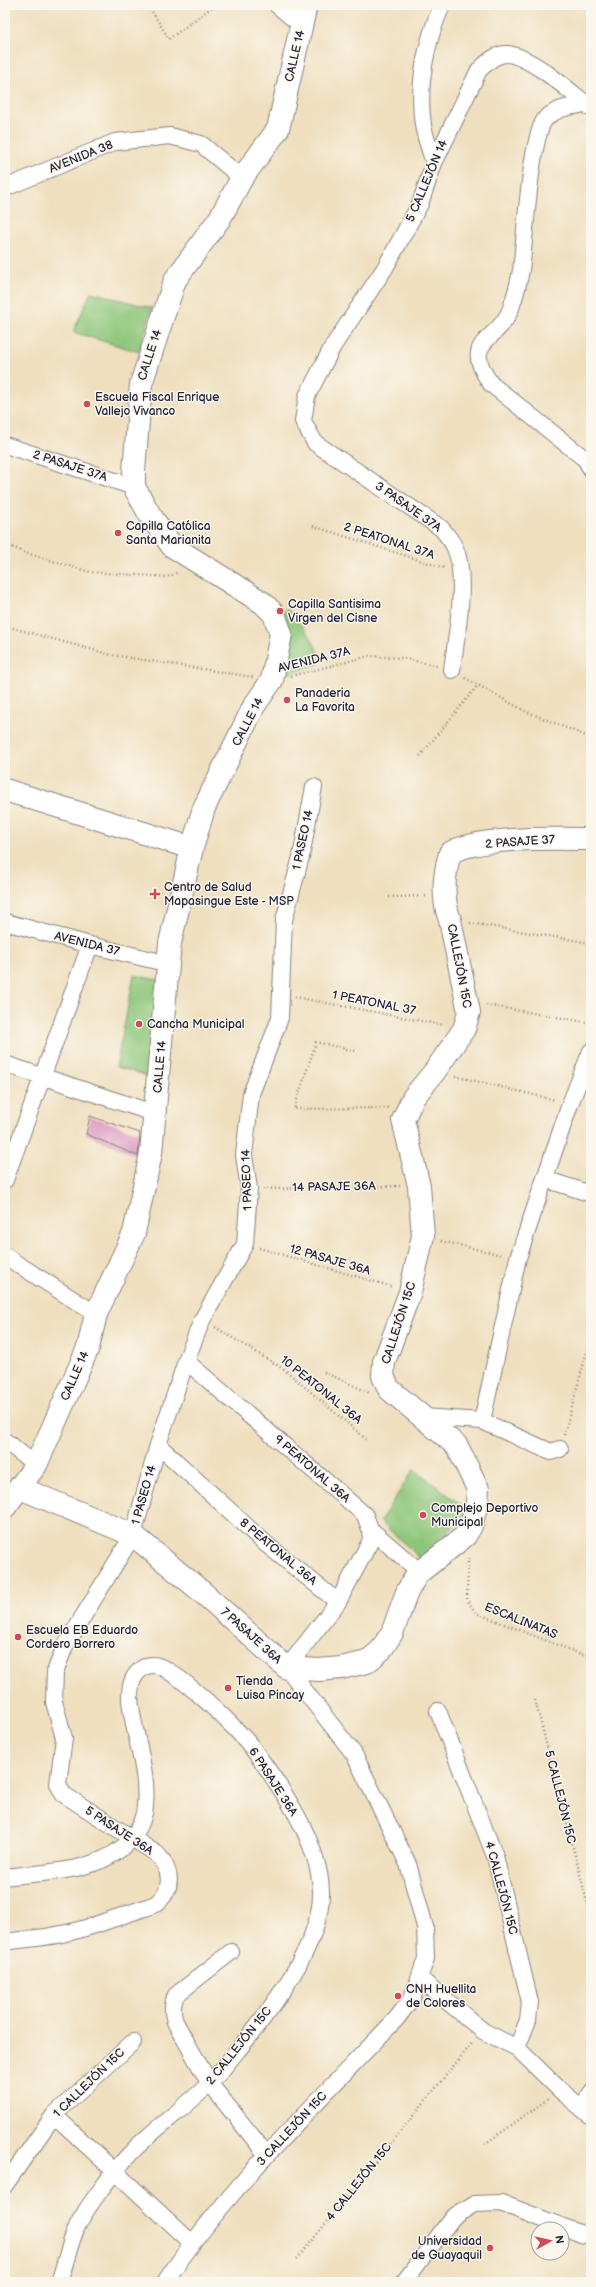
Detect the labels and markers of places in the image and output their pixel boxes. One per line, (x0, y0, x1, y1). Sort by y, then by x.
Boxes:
place label: Escuela Fiscal Enrique Vallejo Vivanco (95, 390, 219, 419)
marker: Escuela Fiscal Enrique Vallejo Vivanco (82, 399, 92, 409)
place label: Capilla Católica Santa Marianita (126, 519, 211, 548)
marker: Capilla Católica Santa Marianita (113, 528, 123, 538)
place label: Capilla Santisima Virgen del Cisne (288, 597, 381, 626)
marker: Capilla Santisima Virgen del Cisne (275, 606, 285, 616)
place label: Panaderia La Favorita (295, 686, 355, 715)
marker: Panaderia La Favorita (282, 695, 292, 705)
place label: Centro de Salud Mapasingue Este - MSP (164, 880, 294, 909)
marker: Centro de Salud Mapasingue Este - MSP (149, 888, 161, 900)
place label: Cancha Municipal (147, 1017, 244, 1032)
marker: Cancha Municipal (134, 1019, 144, 1029)
place label: Complejo Deportivo Municipal (431, 1501, 538, 1530)
marker: Complejo Deportivo Municipal (418, 1510, 428, 1520)
place label: Escuela EB Eduardo Cordero Borrero (26, 1623, 138, 1652)
marker: Escuela EB Eduardo Cordero Borrero (13, 1632, 23, 1642)
place label: Tienda Luisa Pincay (236, 1674, 305, 1703)
marker: Tienda Luisa Pincay (223, 1683, 233, 1693)
place label: CNH Huellita de Colores (406, 1982, 477, 2011)
marker: CNH Huellita de Colores (393, 1991, 403, 2001)
place label: Universidad de Guayaquil (411, 2234, 482, 2263)
marker: Universidad de Guayaquil (485, 2243, 495, 2253)

